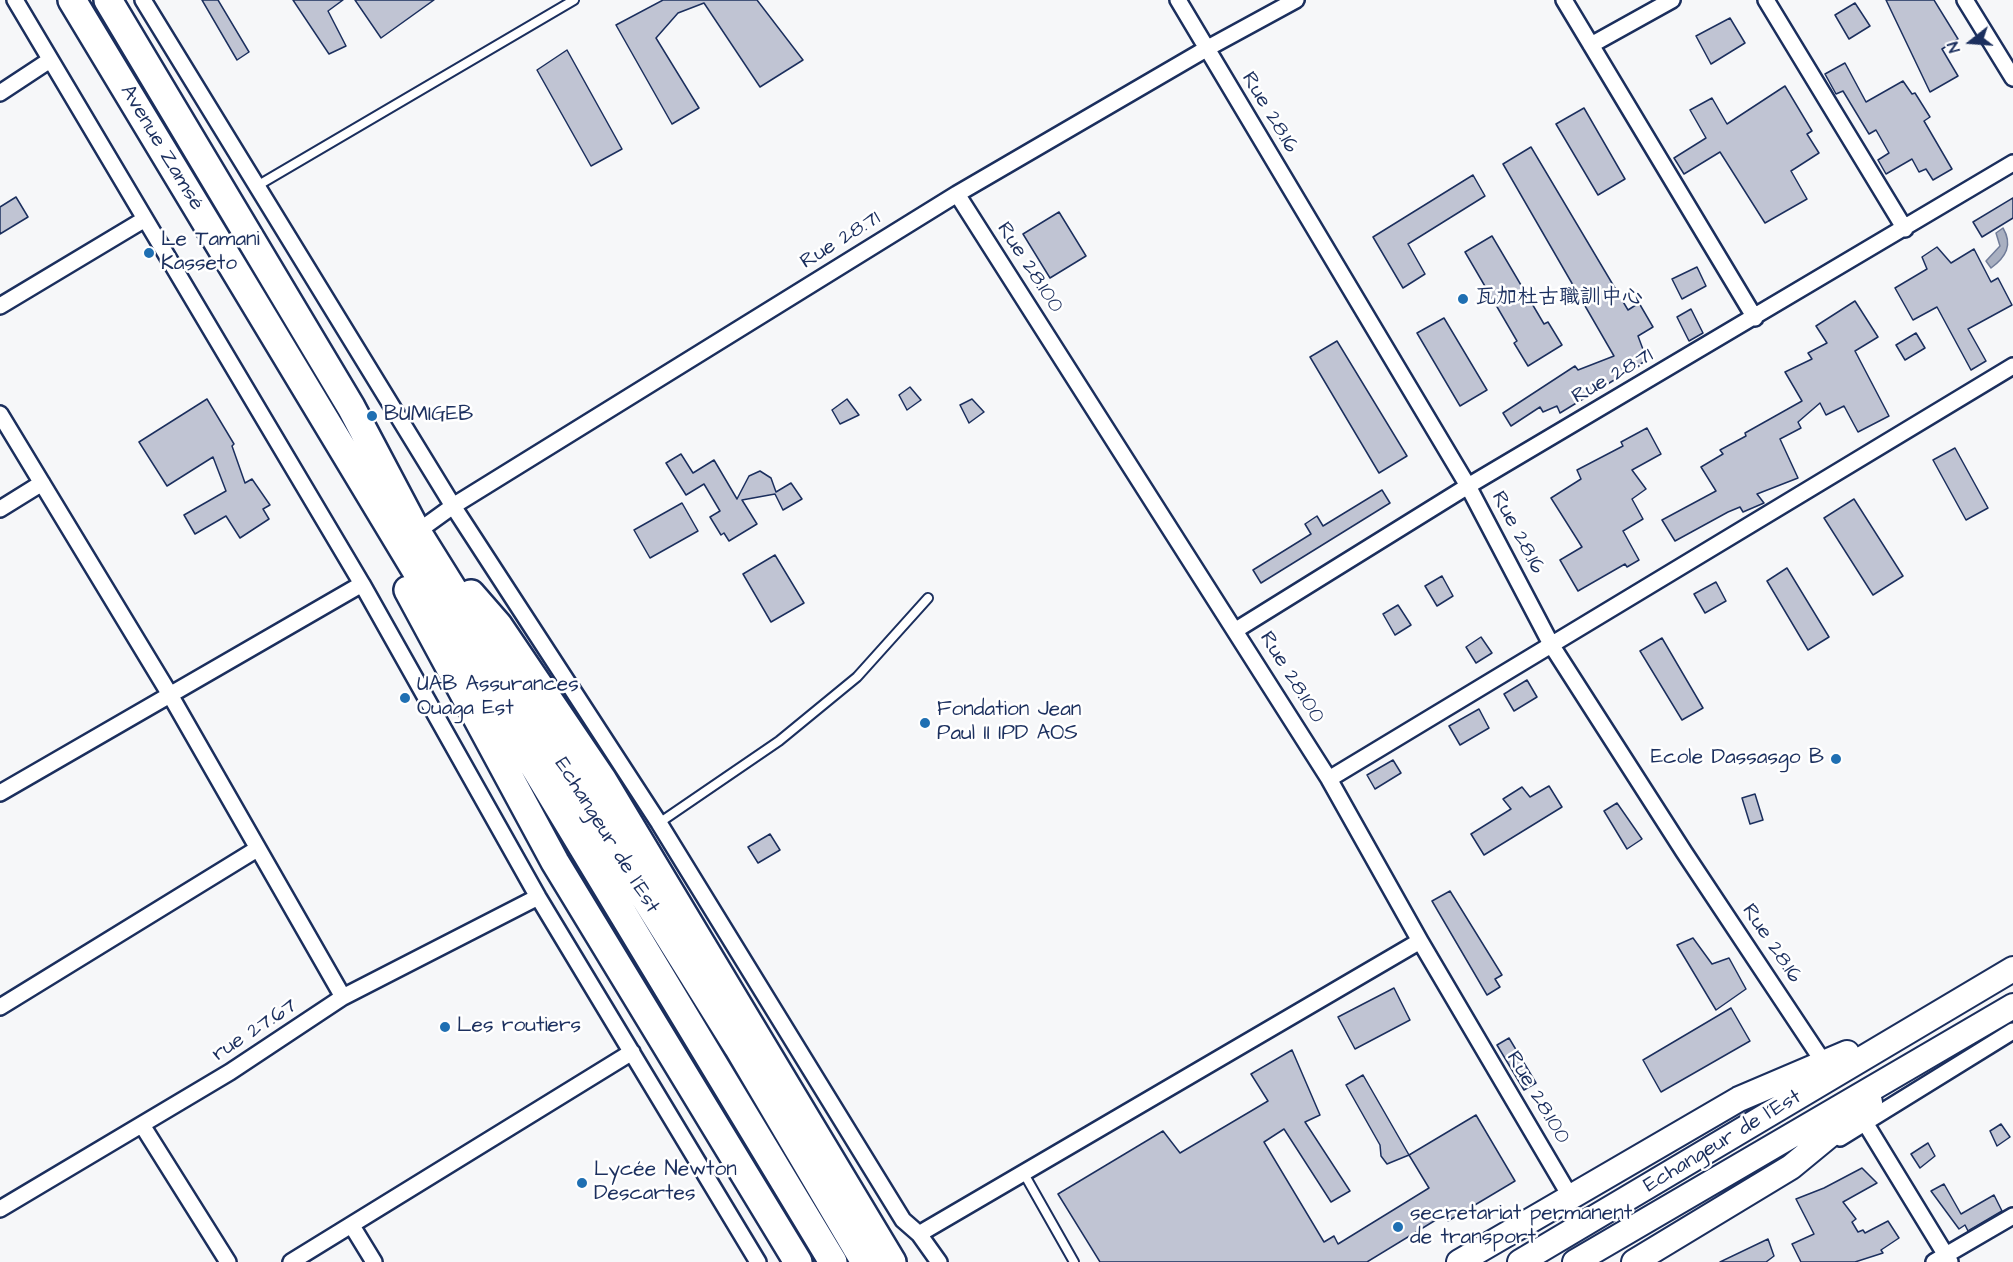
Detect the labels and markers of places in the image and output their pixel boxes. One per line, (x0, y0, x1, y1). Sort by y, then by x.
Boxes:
place label: Le Tamani Kasseto (161, 228, 260, 278)
marker: Le Tamani Kasseto (142, 246, 156, 260)
place label: 瓦加杜古職訓中心 (1475, 286, 1643, 312)
marker: 瓦加杜古職訓中心 (1456, 292, 1470, 306)
place label: BUMIGEB (384, 403, 473, 429)
marker: BUMIGEB (365, 409, 379, 423)
place label: UAB Assurances Ouaga Est (417, 673, 579, 723)
marker: UAB Assurances Ouaga Est (398, 691, 412, 705)
place label: Fondation Jean Paul II IPD AOS (937, 698, 1081, 748)
marker: Fondation Jean Paul II IPD AOS (918, 716, 932, 730)
place label: Ecole Dassasgo B (1651, 746, 1824, 772)
marker: Ecole Dassasgo B (1829, 752, 1843, 766)
place label: Les routiers (457, 1014, 581, 1040)
marker: Les routiers (438, 1020, 452, 1034)
place label: Lycée Newton Descartes (594, 1158, 737, 1208)
marker: Lycée Newton Descartes (575, 1176, 589, 1190)
place label: secretariat permanent de transport (1410, 1202, 1632, 1252)
marker: secretariat permanent de transport (1391, 1220, 1405, 1234)

